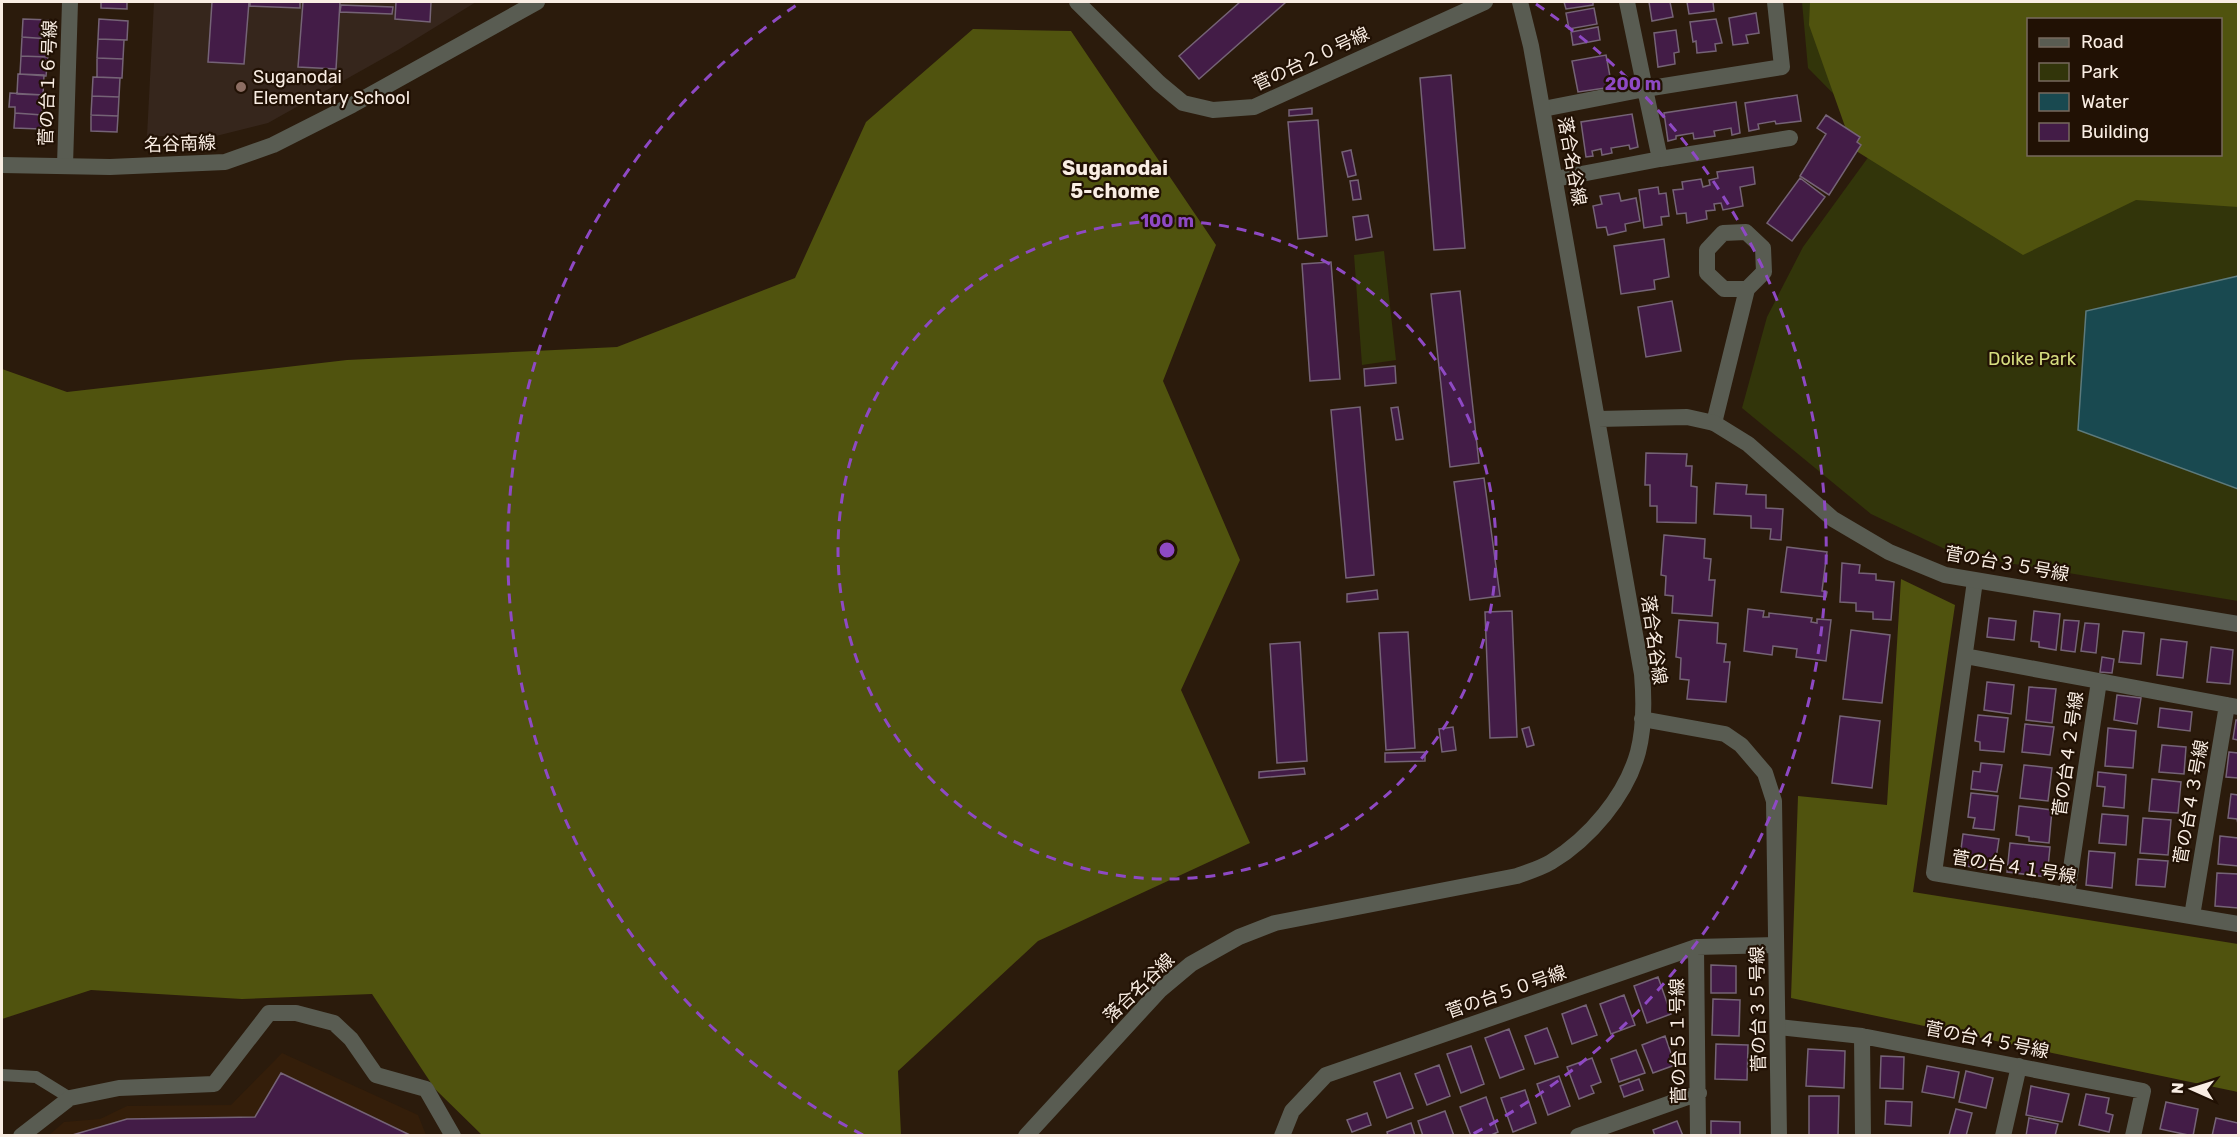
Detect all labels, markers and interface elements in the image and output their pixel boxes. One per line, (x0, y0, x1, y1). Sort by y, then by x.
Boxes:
legend (2027, 18, 2222, 156)
street label: 菅の台１６号線 (35, 20, 61, 146)
street label: 菅の台２０号線 (1249, 22, 1373, 96)
text: Road (2081, 31, 2124, 53)
text: Park (2081, 61, 2119, 83)
place label: Suganodai Elementary School (253, 66, 410, 109)
text: 200 m (1605, 73, 1661, 95)
marker: Suganodai Elementary School (234, 80, 248, 94)
text: Water (2081, 91, 2129, 113)
street label: 落合名谷線 (1553, 115, 1591, 207)
text: Building (2081, 121, 2149, 143)
street label: 名谷南線 (144, 132, 216, 156)
district label: Suganodai 5-chome (1062, 156, 1168, 203)
text: 100 m (1140, 210, 1194, 232)
park label: Doike Park (1988, 348, 2077, 370)
centre of rings (1157, 540, 1177, 560)
street label: 菅の台３５号線 (1943, 542, 2071, 586)
street label: 落合名谷線 (1637, 594, 1671, 686)
street label: 菅の台４２号線 (2048, 690, 2088, 818)
street label: 菅の台４３号線 (2169, 738, 2213, 866)
street label: 菅の台４１号線 (1950, 846, 2078, 888)
street label: 菅の台３５号線 (1746, 946, 1770, 1072)
street label: 落合名谷線 (1099, 949, 1179, 1027)
street label: 菅の台５０号線 (1443, 961, 1569, 1023)
street label: 菅の台５１号線 (1666, 978, 1690, 1104)
street label: 菅の台４５号線 (1923, 1017, 2051, 1063)
north arrow (2162, 1059, 2222, 1119)
text: N (2168, 1082, 2187, 1094)

